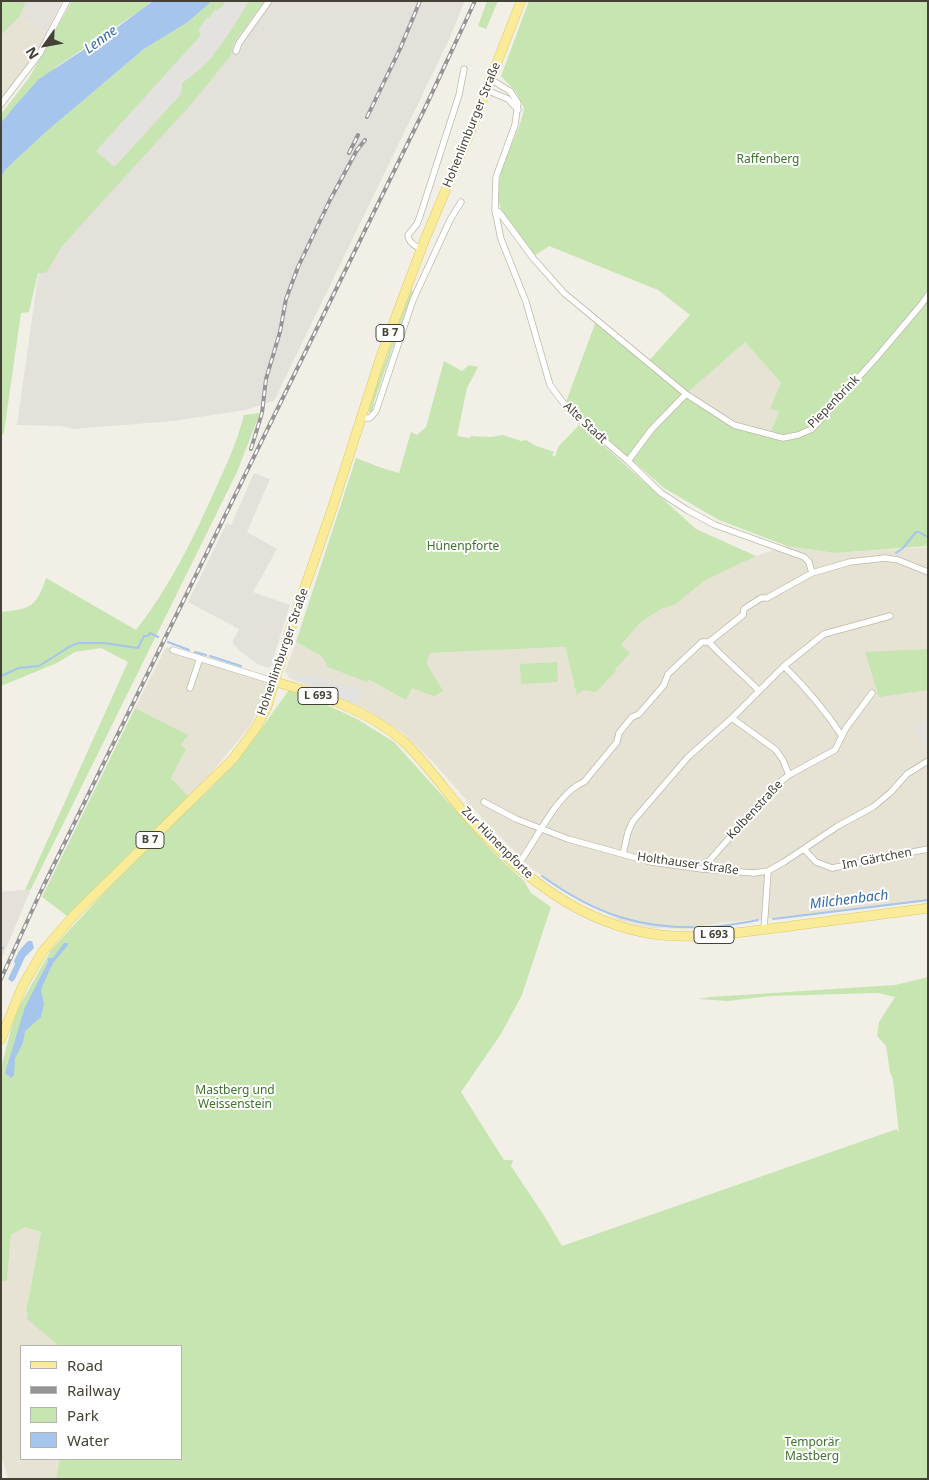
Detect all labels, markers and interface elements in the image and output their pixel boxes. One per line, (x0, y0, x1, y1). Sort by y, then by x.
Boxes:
north arrow (20, 20, 70, 70)
water label: Lenne (81, 22, 121, 58)
text: N (21, 43, 43, 63)
street label: Hohenlimburger Straße (440, 60, 504, 190)
park label: Raffenberg (737, 153, 799, 167)
road number: B 7 (376, 324, 404, 342)
street label: Piepenbrink (805, 373, 863, 431)
street label: Alte Stadt (560, 399, 610, 447)
park label: Hünenpforte (427, 540, 499, 554)
street label: Hohenlimburger Straße (254, 586, 312, 718)
road number: L 693 (298, 688, 338, 704)
street label: Kolbenstraße (724, 778, 786, 842)
street label: Zur Hünenpforte (458, 804, 536, 882)
road number: B 7 (136, 832, 164, 848)
street label: Im Gärtchen (841, 845, 913, 873)
street label: Holthauser Straße (636, 850, 740, 878)
water label: Milchenbach (809, 887, 889, 913)
road number: L 693 (694, 926, 734, 944)
park label: Mastberg und Weissenstein (195, 1084, 275, 1112)
legend (20, 1345, 182, 1460)
text: Road (67, 1355, 103, 1375)
text: Railway (67, 1380, 120, 1400)
text: Park (67, 1405, 99, 1425)
text: Water (67, 1430, 109, 1450)
park label: Temporär Mastberg (785, 1436, 839, 1464)

